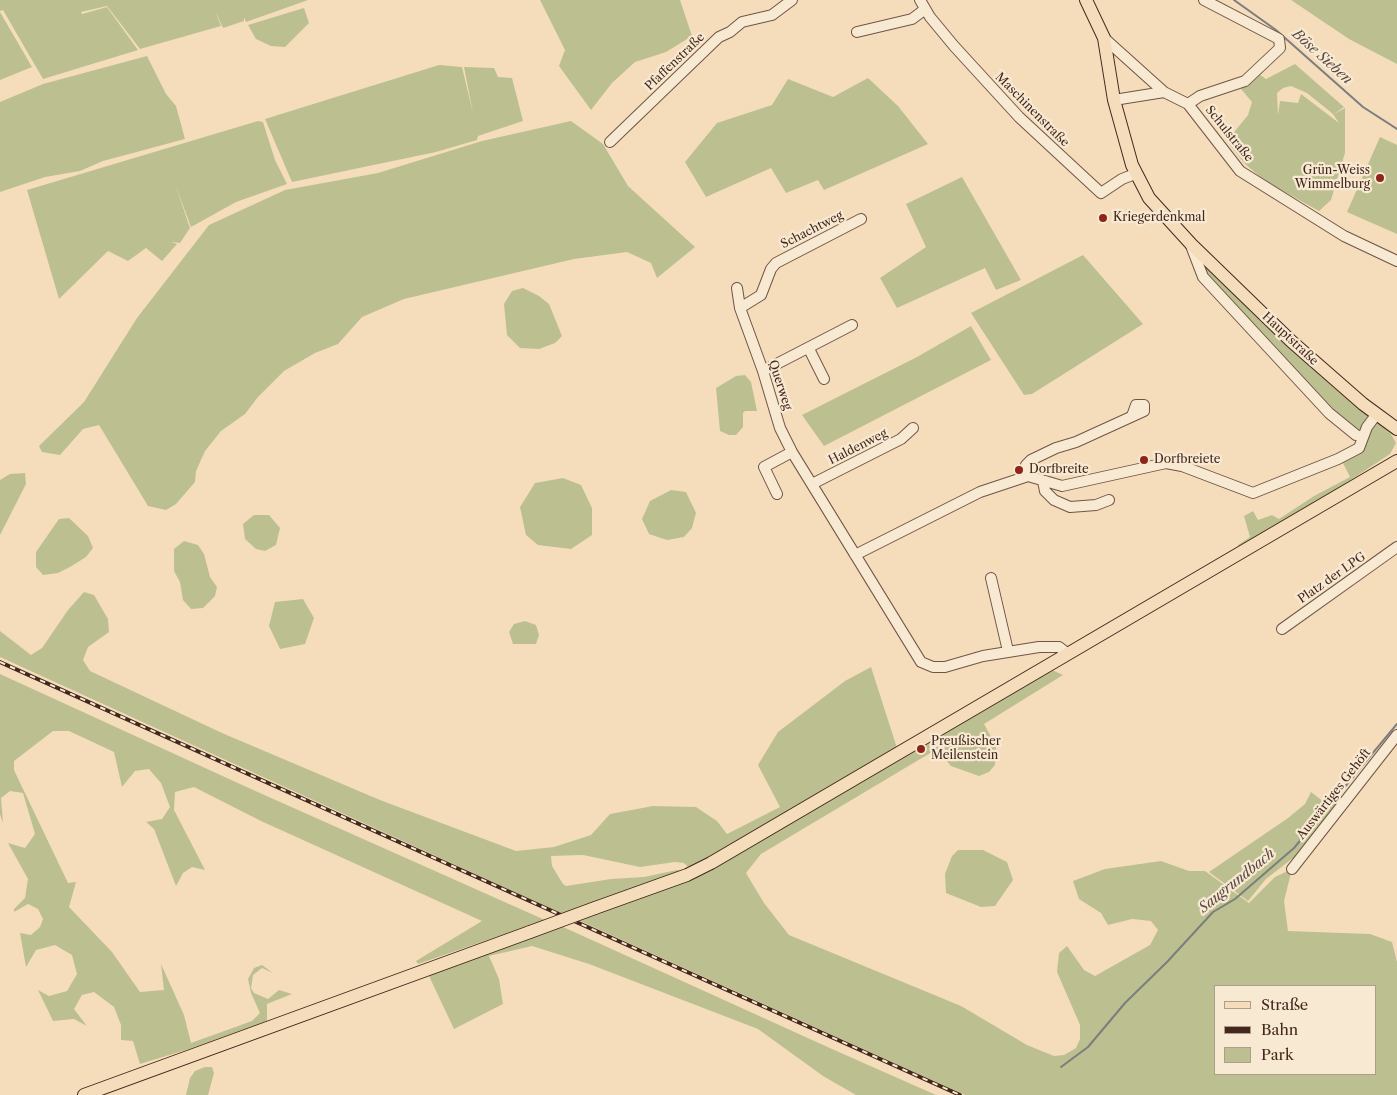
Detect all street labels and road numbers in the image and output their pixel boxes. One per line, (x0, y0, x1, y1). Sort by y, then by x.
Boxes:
street label: Pfaffenstraße (642, 30, 708, 94)
street label: Maschinenstraße (992, 70, 1072, 150)
street label: Schulstraße (1202, 103, 1256, 165)
street label: Schachtweg (778, 208, 846, 252)
street label: Hauptstraße (1259, 309, 1321, 369)
street label: Querweg (765, 358, 795, 412)
street label: Haldenweg (826, 426, 890, 468)
street label: Platz der LPG (1295, 549, 1369, 607)
street label: Auswärtiges Gehöft (1294, 746, 1374, 842)

